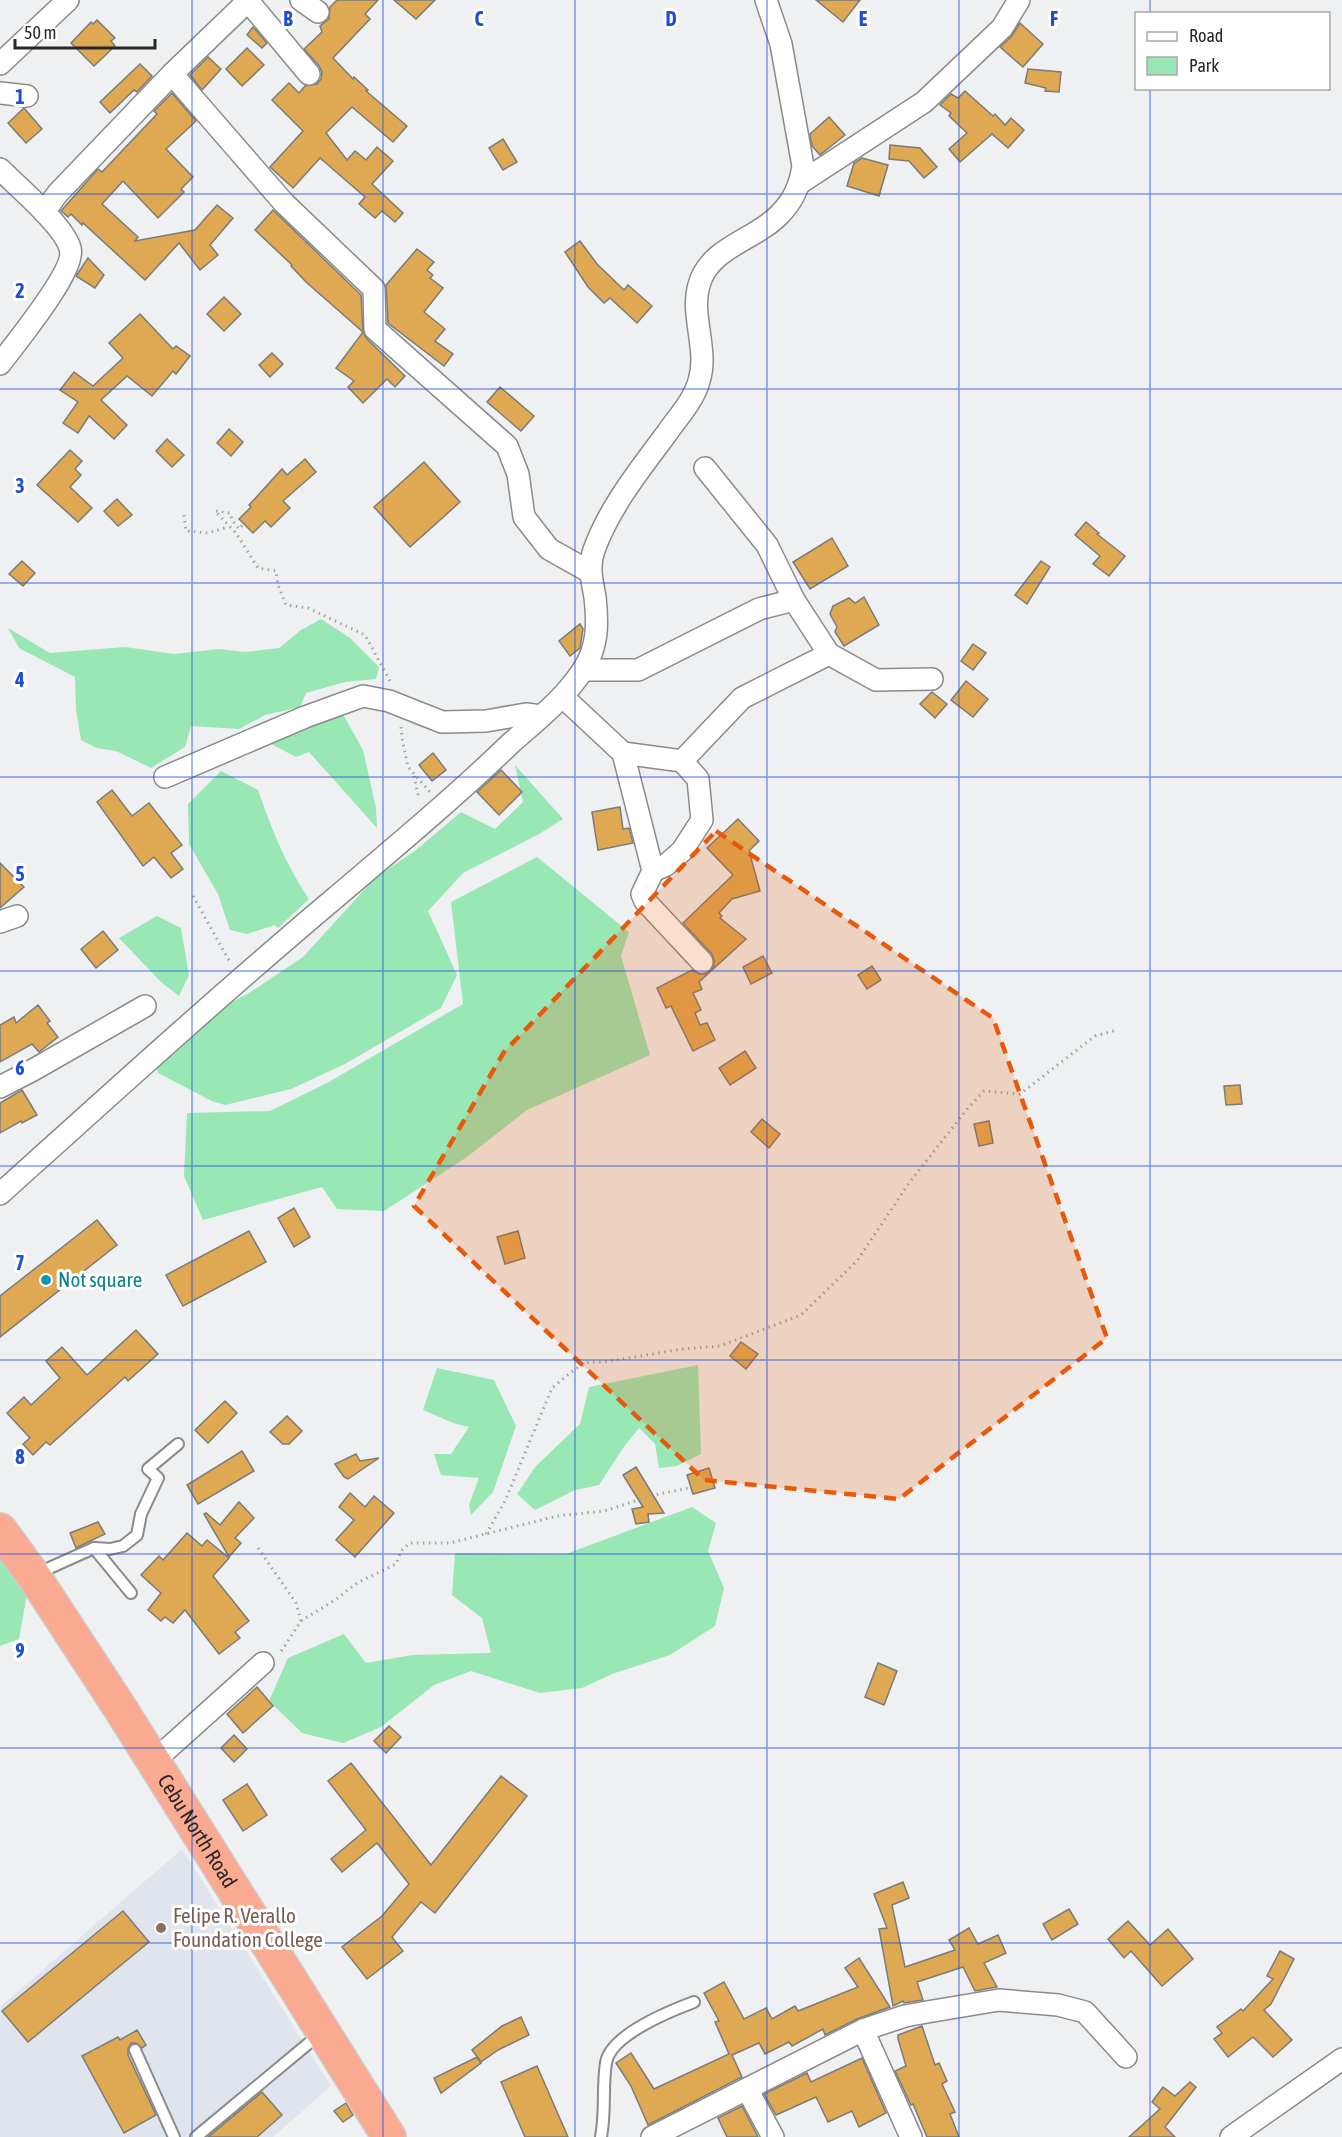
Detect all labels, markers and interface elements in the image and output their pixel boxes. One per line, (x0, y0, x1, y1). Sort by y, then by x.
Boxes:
text: B (283, 7, 293, 30)
text: C (475, 7, 484, 30)
text: D (665, 7, 677, 30)
text: E (859, 7, 868, 30)
text: F (1050, 7, 1058, 30)
scale bar (15, 12, 154, 50)
legend (1135, 12, 1330, 90)
text: 50 m (24, 22, 56, 43)
text: Road (1189, 25, 1223, 46)
text: Park (1189, 55, 1219, 76)
text: 1 (15, 85, 25, 108)
text: 2 (15, 279, 25, 302)
text: 3 (15, 474, 25, 497)
text: 4 (14, 668, 25, 691)
text: 5 (15, 862, 25, 885)
text: 6 (15, 1056, 25, 1079)
text: 7 (15, 1251, 25, 1274)
place label: Not square (58, 1267, 142, 1291)
marker: Not square (39, 1273, 53, 1287)
text: 8 (15, 1445, 25, 1468)
text: 9 (15, 1639, 25, 1662)
street label: Cebu North Road (153, 1769, 243, 1892)
place label: Felipe R. Verallo Foundation College (173, 1903, 323, 1951)
marker: Felipe R. Verallo Foundation College (154, 1921, 168, 1935)

